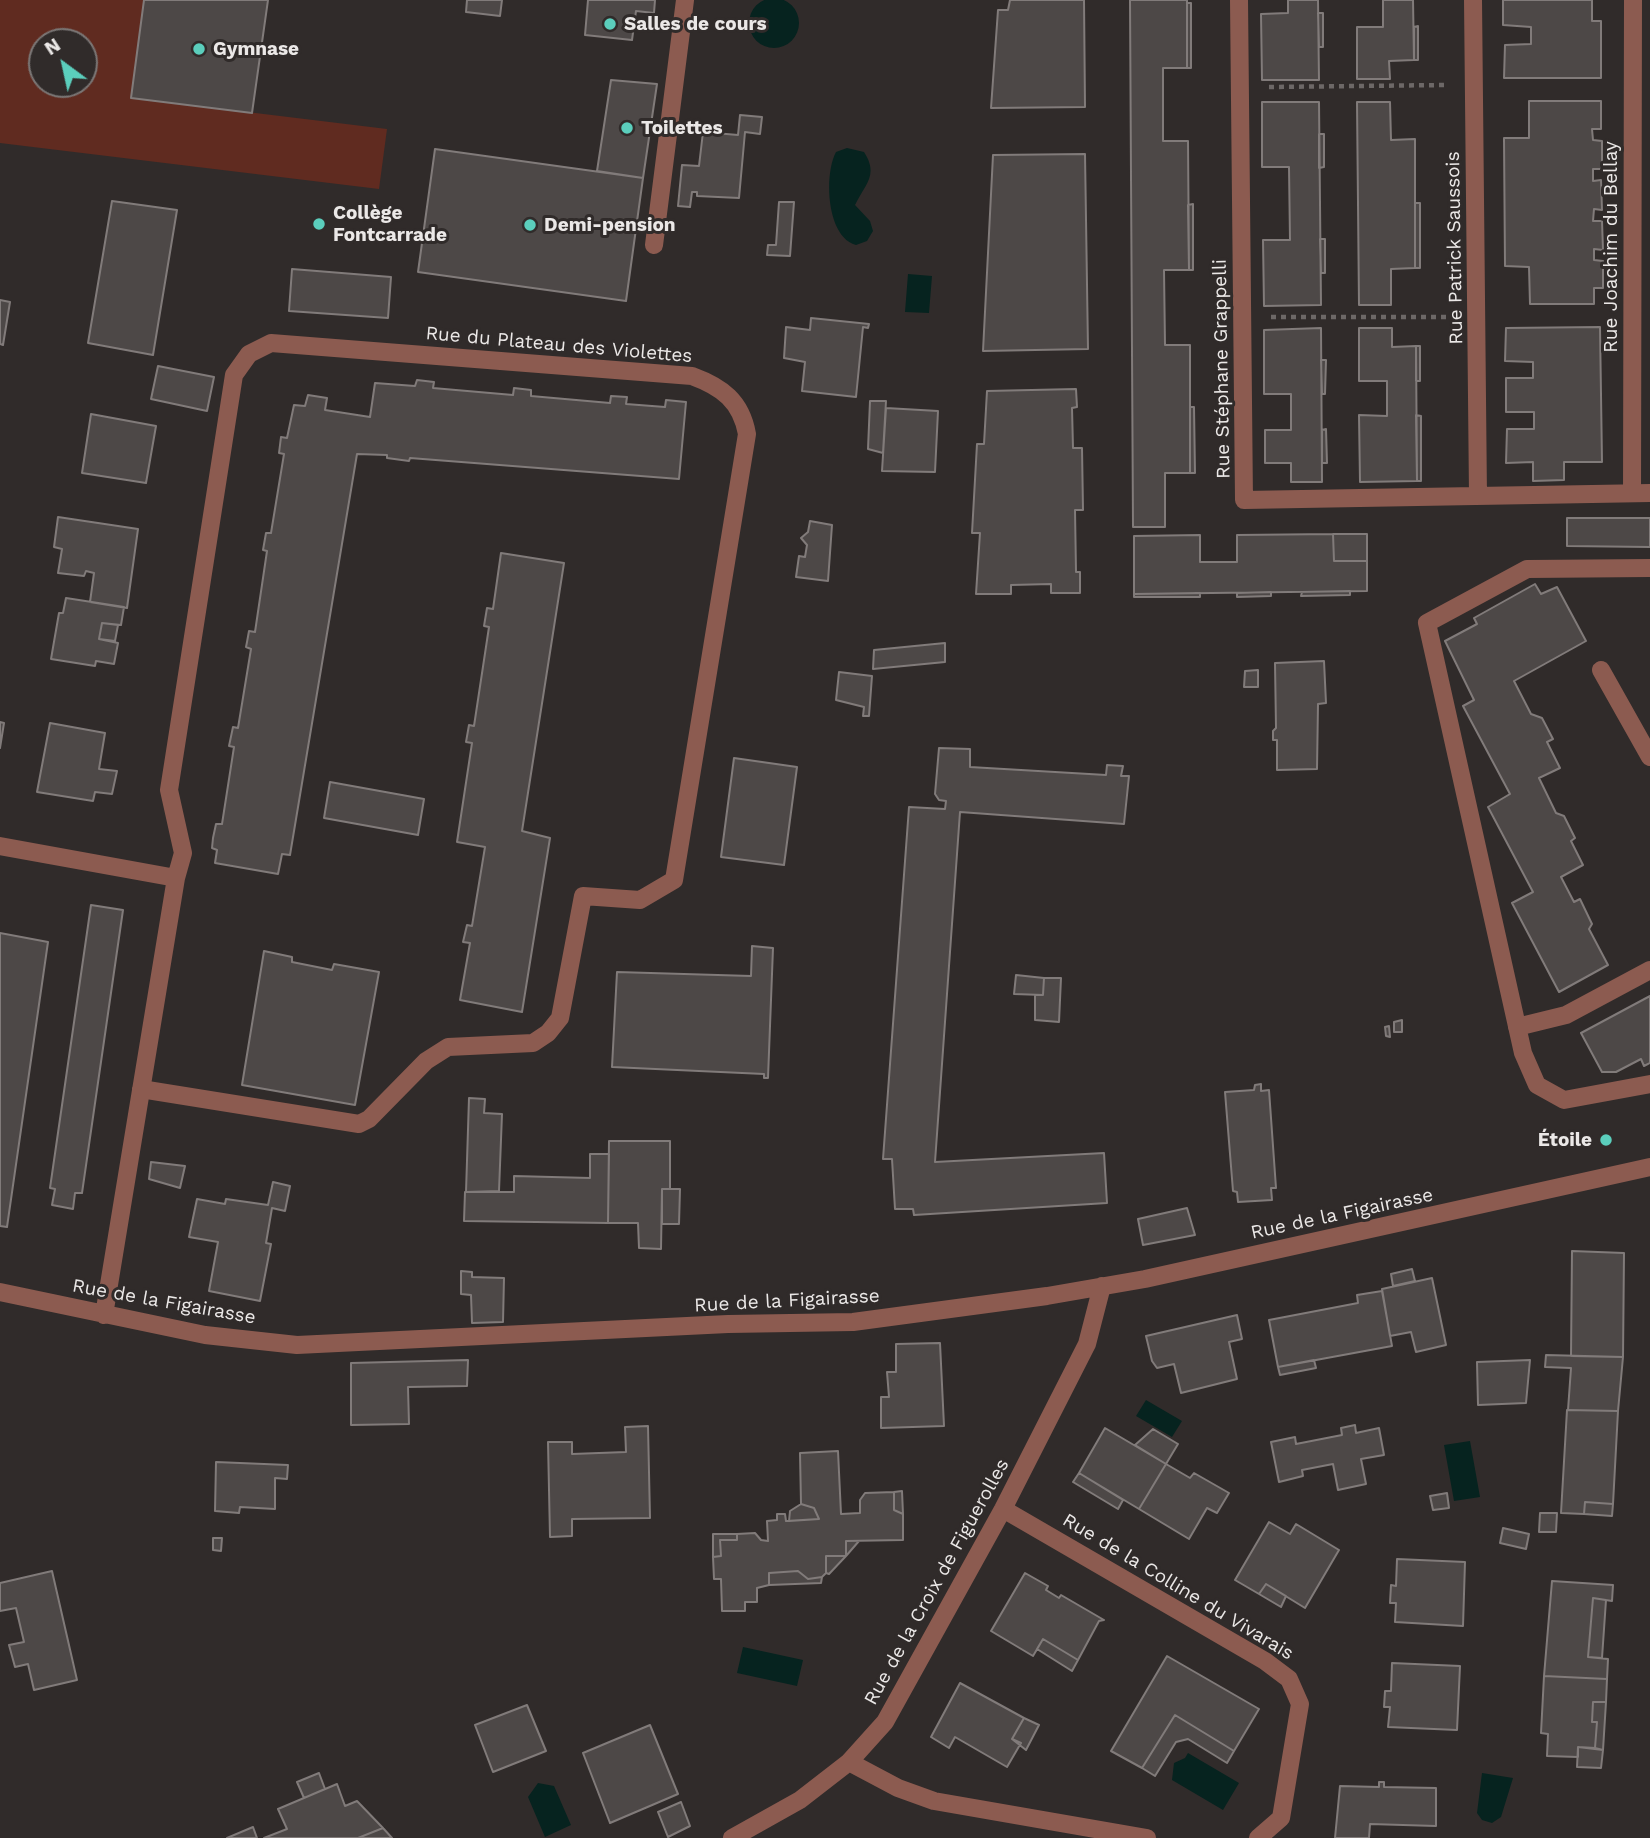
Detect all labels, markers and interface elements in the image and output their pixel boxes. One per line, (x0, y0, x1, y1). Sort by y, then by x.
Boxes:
place label: Salles de cours (624, 13, 767, 35)
marker: Salles de cours (602, 16, 618, 32)
north arrow (28, 28, 98, 98)
text: N (40, 33, 65, 60)
place label: Gymnase (213, 38, 299, 60)
marker: Gymnase (191, 41, 207, 57)
place label: Toilettes (641, 117, 723, 139)
marker: Toilettes (619, 120, 635, 136)
street label: Rue Joachim du Bellay (1600, 141, 1622, 353)
street label: Rue Patrick Saussois (1442, 151, 1468, 345)
place label: Collège Fontcarrade (333, 202, 447, 246)
place label: Demi-pension (544, 214, 676, 236)
marker: Collège Fontcarrade (311, 216, 327, 232)
marker: Demi-pension (522, 217, 538, 233)
street label: Rue Stéphane Grappelli (1209, 259, 1235, 479)
street label: Rue du Plateau des Violettes (425, 322, 693, 368)
place label: Étoile (1538, 1129, 1592, 1151)
marker: Étoile (1598, 1132, 1614, 1148)
street label: Rue de la Figairasse (1249, 1184, 1435, 1244)
street label: Rue de la Figairasse (71, 1275, 257, 1329)
street label: Rue de la Figairasse (694, 1285, 880, 1317)
street label: Rue de la Croix de Figuerolles (860, 1455, 1014, 1709)
street label: Rue de la Colline du Vivarais (1058, 1509, 1298, 1665)

